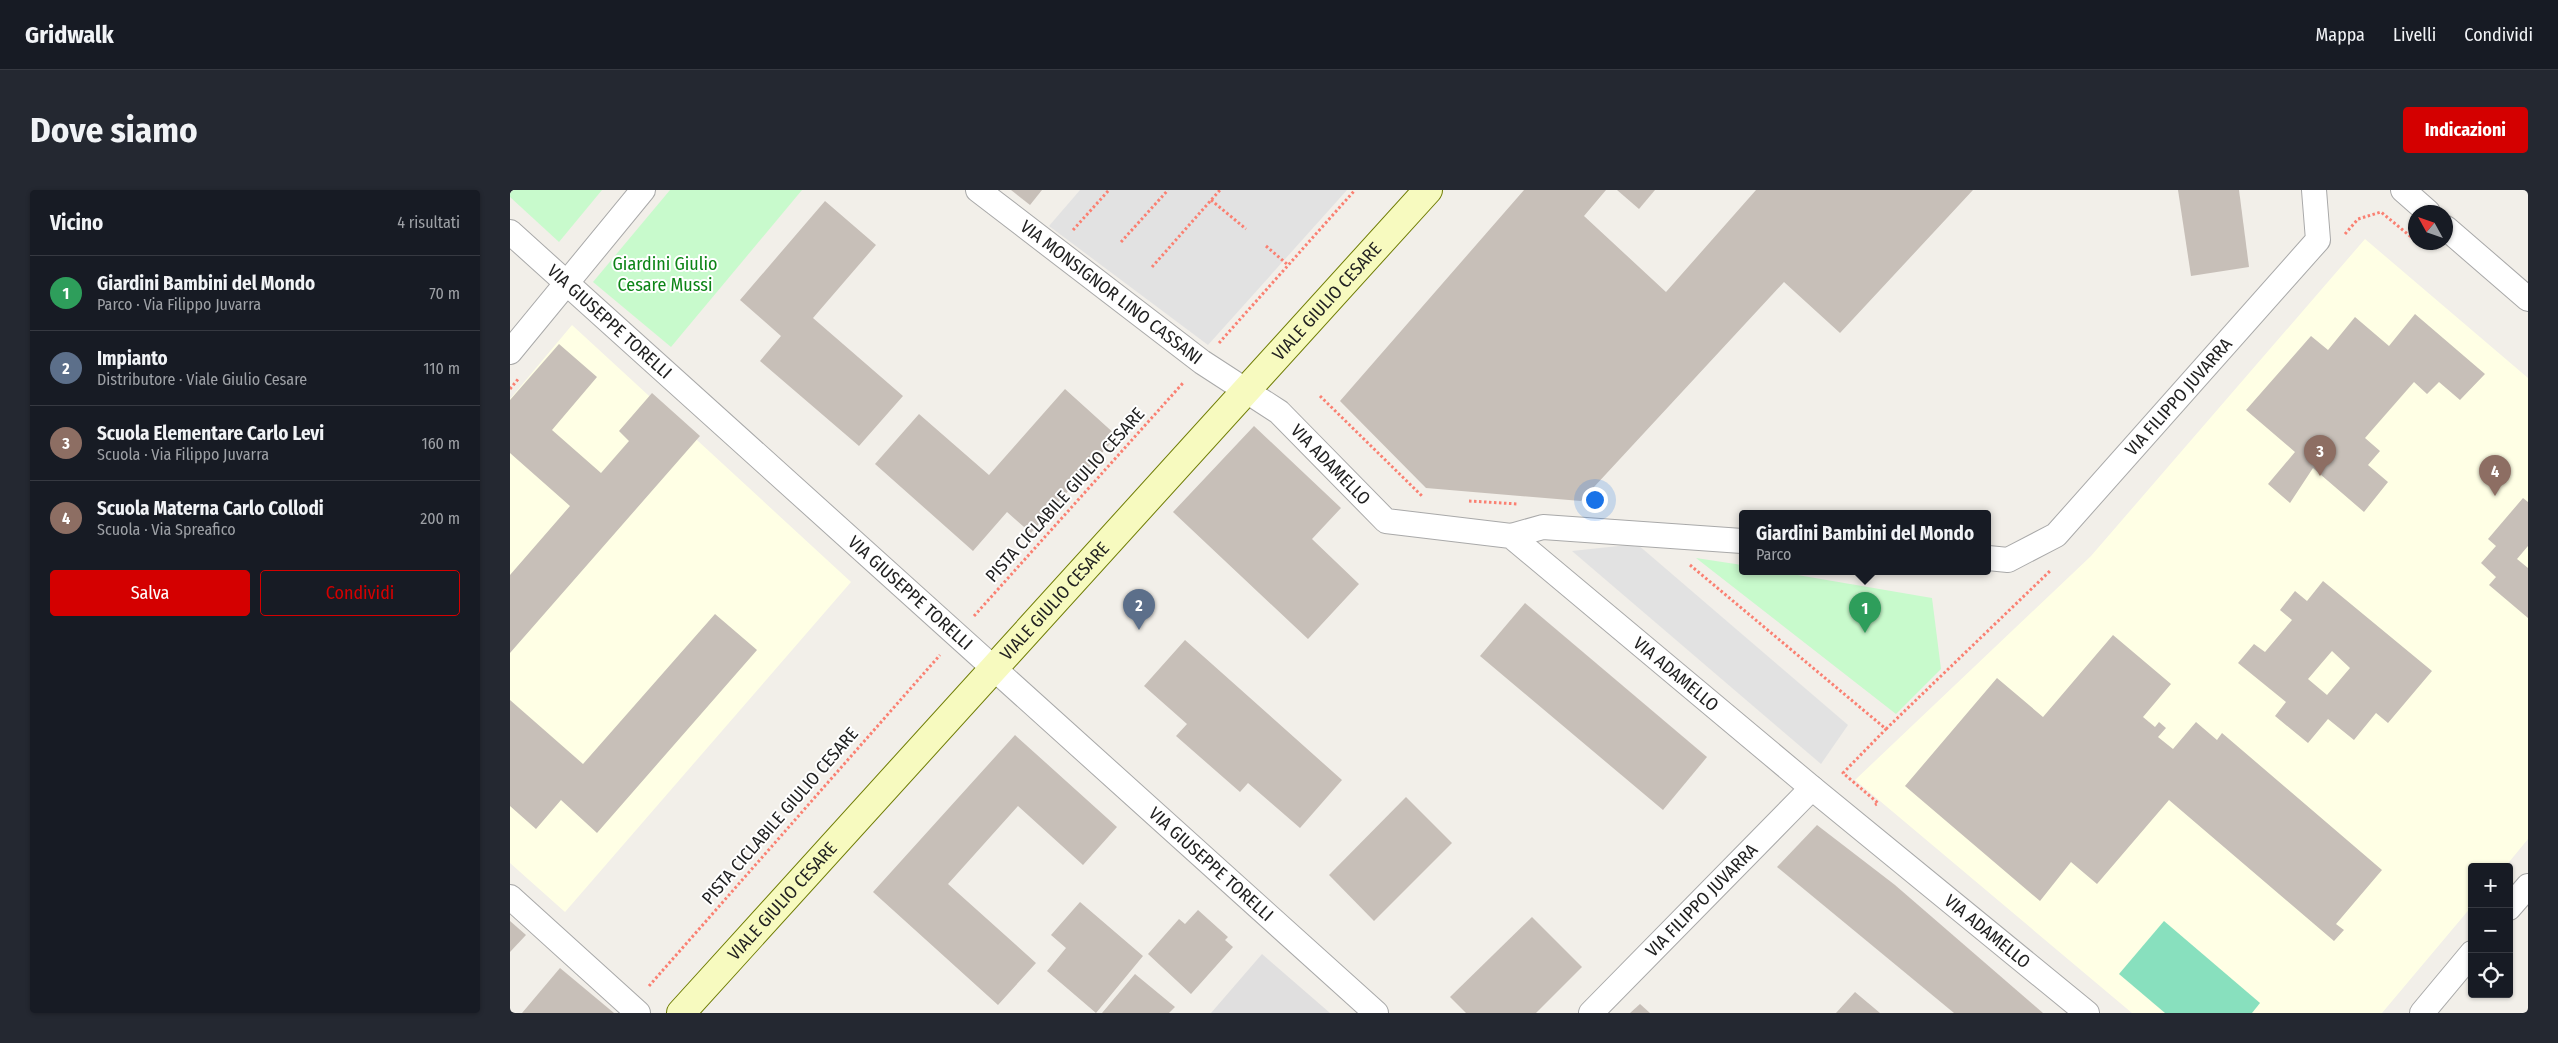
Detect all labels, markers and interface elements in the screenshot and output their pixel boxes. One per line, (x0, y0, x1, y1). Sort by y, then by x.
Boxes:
text: Gridwalk (25, 21, 114, 49)
text: Mappa (2316, 24, 2365, 46)
text: Livelli (2393, 24, 2436, 46)
text: Condividi (2464, 24, 2533, 46)
button: Indicazioni (2403, 107, 2528, 153)
text: Dove siamo (30, 109, 198, 151)
north arrow (2408, 205, 2453, 250)
text: Vicino (50, 210, 103, 236)
text: 4 risultati (397, 213, 460, 232)
street label: VIA MONSIGNOR LINO CASSANI (1016, 216, 1206, 369)
street label: VIALE GIULIO CESARE (1268, 238, 1386, 365)
park label: Giardini Giulio Cesare Mussi (613, 253, 717, 296)
street label: VIA GIUSEPPE TORELLI (543, 260, 676, 383)
text: Giardini Bambini del Mondo (97, 272, 315, 295)
text: 1 (63, 284, 69, 303)
text: 70 m (429, 284, 460, 303)
text: Parco · Via Filippo Juvarra (97, 295, 261, 314)
street label: VIA FILIPPO JUVARRA (2121, 333, 2237, 460)
text: Impianto (97, 347, 168, 370)
text: 2 (62, 359, 70, 378)
text: 110 m (423, 359, 460, 378)
text: Distributore · Viale Giulio Cesare (97, 370, 307, 389)
street label: PISTA CICLABILE GIULIO CESARE (981, 403, 1149, 587)
street label: VIA ADAMELLO (1286, 420, 1375, 510)
text: Scuola Elementare Carlo Levi (97, 422, 324, 445)
text: 3 (62, 434, 70, 453)
text: 160 m (421, 434, 460, 453)
pin: 3 (2304, 435, 2336, 476)
text: Scuola · Via Filippo Juvarra (97, 445, 269, 464)
pin: 4 (2479, 455, 2511, 496)
your location (1582, 487, 1608, 513)
text: Scuola Materna Carlo Collodi (97, 497, 324, 520)
text: 4 (62, 509, 70, 528)
text: 200 m (420, 509, 460, 528)
popup (1739, 510, 1991, 575)
text: Scuola · Via Spreafico (97, 520, 236, 539)
text: Giardini Bambini del Mondo (1756, 522, 1974, 545)
street label: VIA GIUSEPPE TORELLI (843, 531, 977, 655)
street label: VIALE GIULIO CESARE (995, 538, 1114, 665)
text: Parco (1756, 545, 1791, 564)
button: Salva (50, 570, 250, 616)
button: Condividi (260, 570, 460, 616)
pin: 2 (1123, 589, 1155, 630)
pin: 1 (1849, 592, 1881, 633)
street label: VIA ADAMELLO (1629, 632, 1723, 716)
street label: PISTA CICLABILE GIULIO CESARE (697, 723, 863, 909)
street label: VIA GIUSEPPE TORELLI (1144, 802, 1278, 926)
street label: VIALE GIULIO CESARE (723, 838, 842, 965)
street label: VIA FILIPPO JUVARRA (1641, 839, 1763, 962)
map controls (2468, 863, 2513, 998)
button: + (2468, 863, 2513, 908)
street label: VIA ADAMELLO (1940, 890, 2035, 973)
button: − (2468, 908, 2513, 953)
button: locate (2468, 953, 2513, 998)

